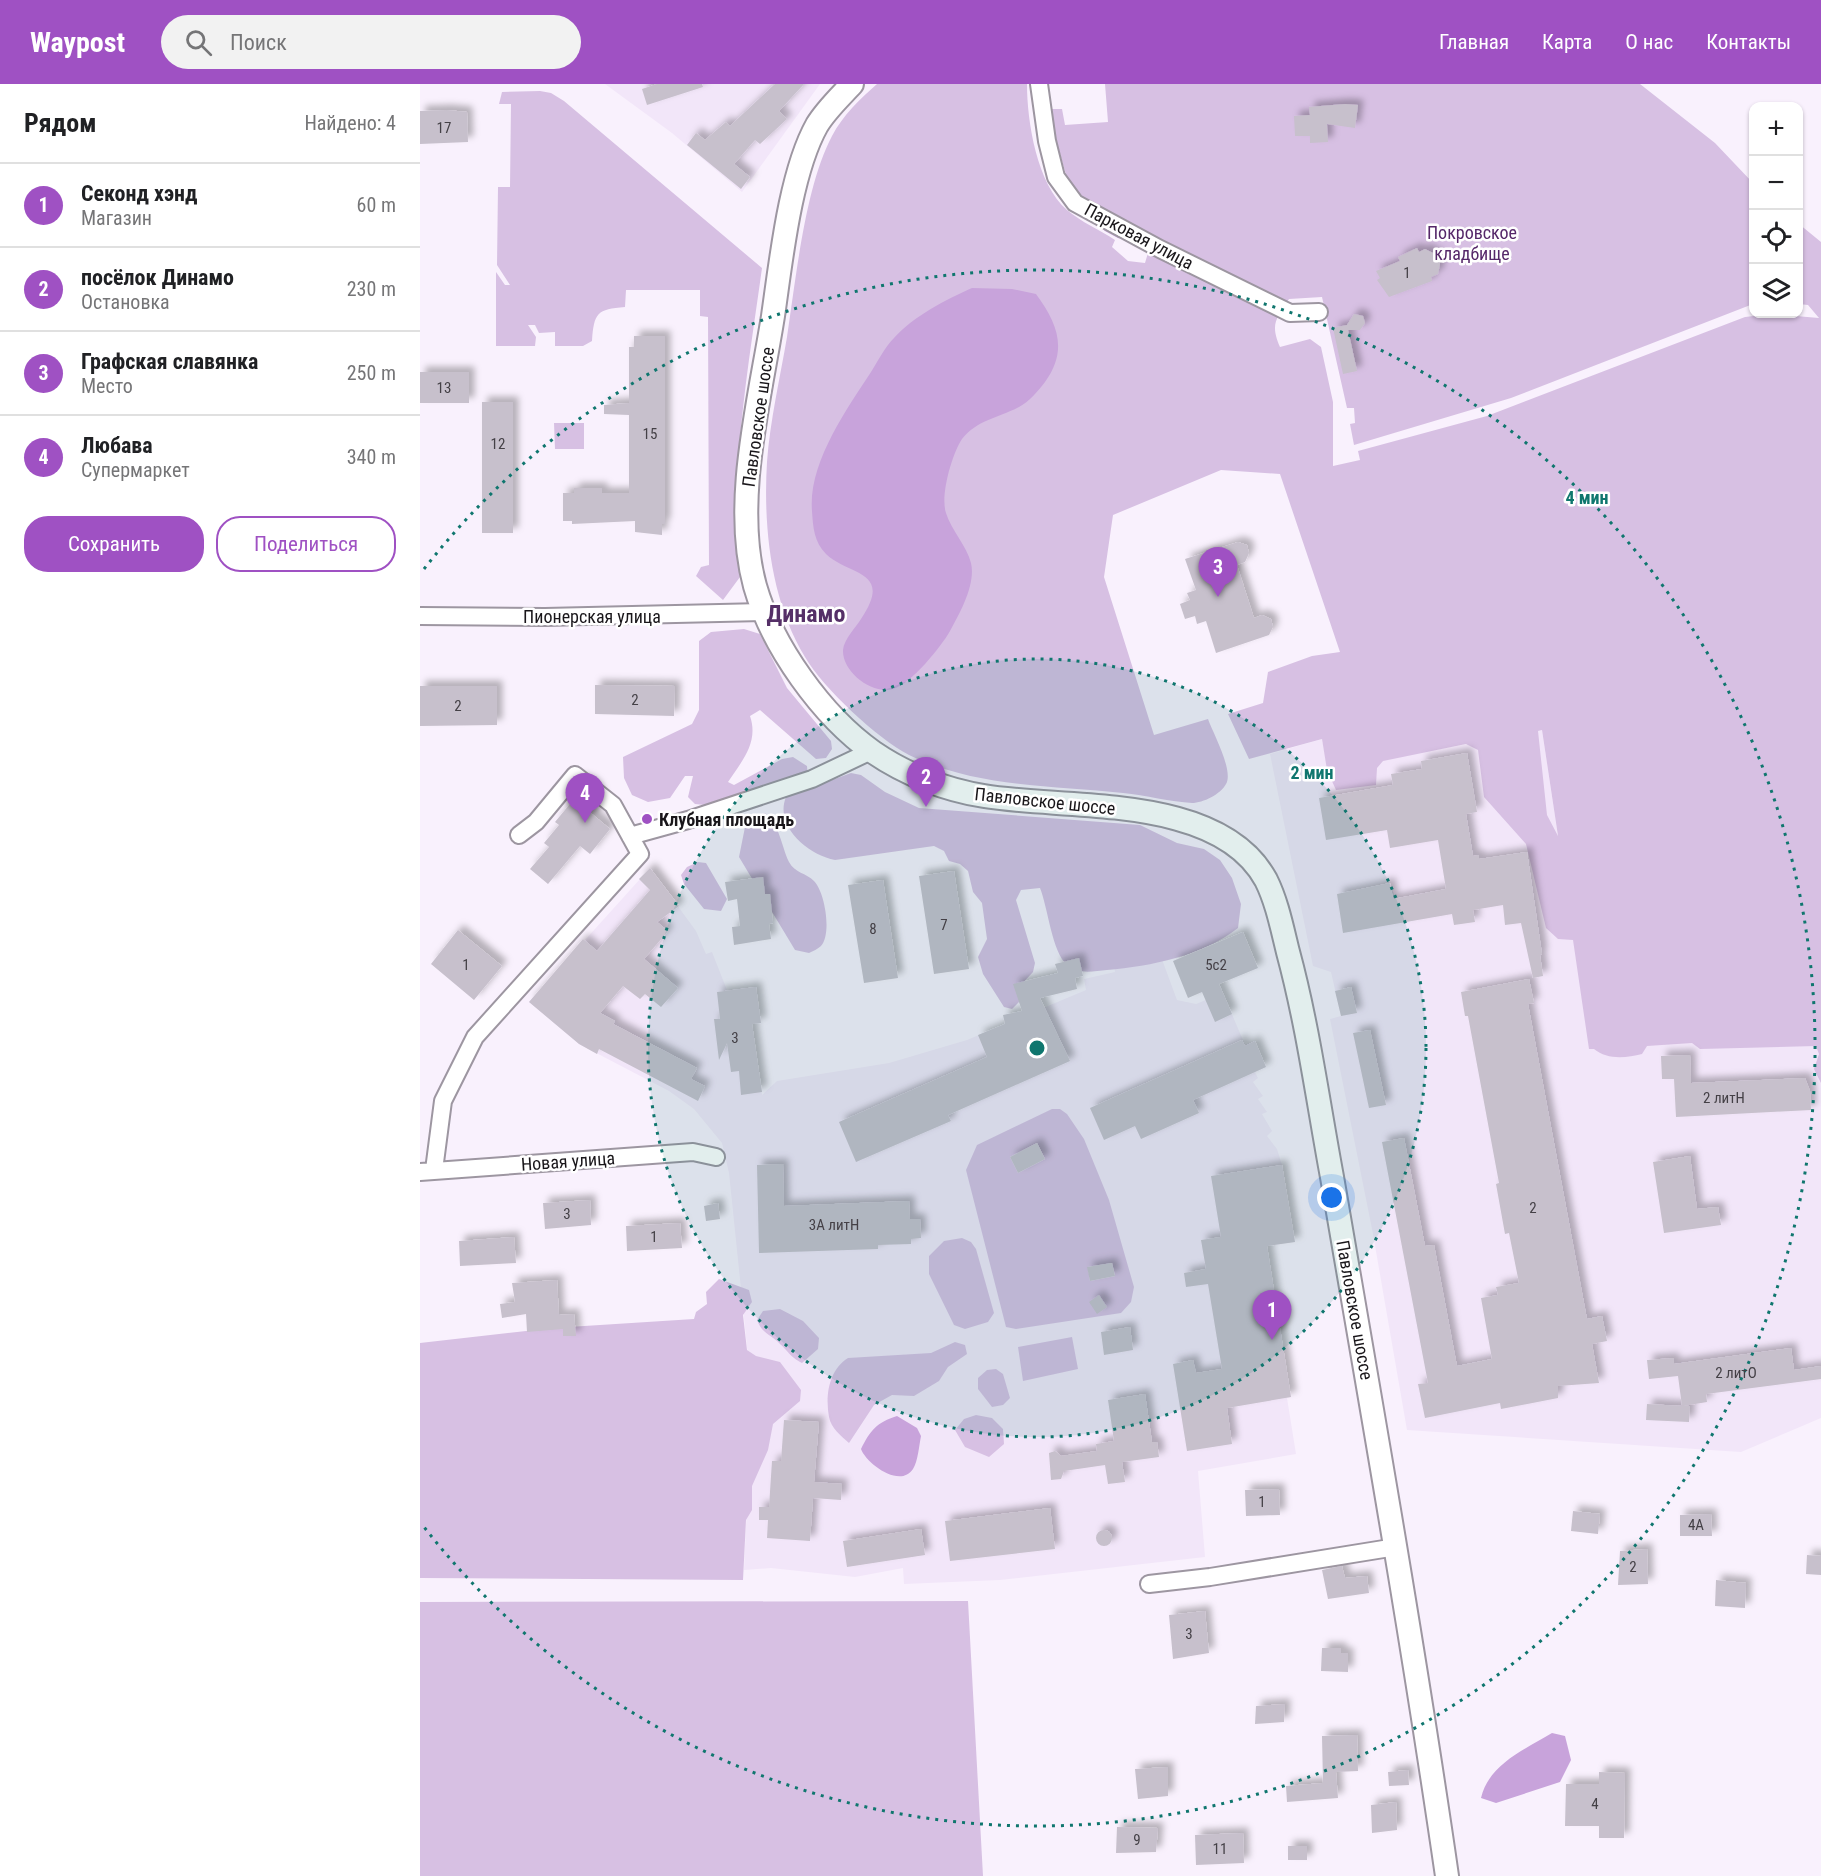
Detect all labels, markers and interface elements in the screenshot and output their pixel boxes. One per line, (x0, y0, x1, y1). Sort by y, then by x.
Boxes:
search box (161, 15, 581, 69)
text: Waypost (30, 26, 125, 59)
icon: search (182, 26, 215, 59)
text: Поиск (230, 30, 287, 55)
text: Главная (1439, 30, 1509, 54)
text: Карта (1542, 30, 1592, 54)
text: О нас (1625, 30, 1673, 54)
text: Контакты (1706, 30, 1791, 54)
map controls (1749, 102, 1803, 318)
button: + (1749, 102, 1803, 156)
text: Рядом (24, 108, 96, 138)
text: Найдено: 4 (304, 111, 396, 135)
house number: 17 (437, 119, 451, 137)
button: − (1749, 156, 1803, 210)
text: Секонд хэнд (81, 181, 197, 206)
text: 1 (38, 193, 49, 217)
text: 60 m (357, 193, 396, 217)
street label: Парковая улица (1081, 199, 1197, 273)
text: Магазин (81, 206, 152, 230)
button: locate (1749, 210, 1803, 264)
park label: Покровское кладбище (1427, 222, 1517, 264)
house number: 1 (1403, 264, 1411, 282)
button: layers (1749, 264, 1803, 318)
text: посёлок Динамо (81, 265, 234, 290)
text: 2 (38, 277, 49, 301)
text: 230 m (347, 277, 396, 301)
text: Остановка (81, 290, 170, 314)
street label: Павловское шоссе (738, 346, 778, 488)
text: Графская славянка (81, 349, 258, 374)
text: 3 (38, 361, 49, 385)
text: 250 m (347, 361, 396, 385)
text: Место (81, 374, 133, 398)
house number: 13 (437, 379, 451, 397)
house number: 15 (643, 425, 657, 443)
text: Любава (81, 433, 153, 458)
house number: 12 (491, 435, 505, 453)
text: 4 (38, 445, 49, 469)
text: 340 m (347, 445, 396, 469)
text: Супермаркет (81, 458, 190, 482)
text: 4 мин (1565, 487, 1609, 508)
button: Сохранить (24, 516, 204, 572)
button: Поделиться (216, 516, 396, 572)
pin: 3 (1198, 548, 1238, 597)
district label: Динамо (767, 600, 846, 628)
street label: Пионерская улица (523, 606, 661, 627)
house number: 2 (631, 691, 639, 709)
house number: 2 (454, 697, 462, 715)
pin: 2 (906, 758, 946, 807)
text: 2 мин (1290, 762, 1334, 783)
pin: 4 (566, 774, 604, 823)
street label: Павловское шоссе (974, 783, 1116, 819)
place label: Клубная площадь (659, 809, 794, 830)
marker: Клубная площадь (640, 812, 654, 826)
house number: 7 (940, 916, 948, 934)
house number: 8 (869, 920, 877, 938)
house number: 1 (462, 956, 470, 974)
house number: 5с2 (1205, 956, 1227, 974)
house number: 3 (731, 1029, 739, 1047)
centre of rings (1027, 1038, 1047, 1058)
house number: 2 литН (1703, 1089, 1745, 1107)
street label: Новая улица (520, 1147, 616, 1175)
your location (1317, 1183, 1346, 1212)
house number: 2 (1529, 1199, 1537, 1217)
house number: 3 (563, 1205, 571, 1223)
house number: 3А литН (809, 1216, 859, 1234)
house number: 1 (650, 1228, 658, 1246)
street label: Павловское шоссе (1332, 1239, 1378, 1381)
pin: 1 (1252, 1290, 1292, 1340)
house number: 2 литО (1715, 1364, 1757, 1382)
house number: 1 (1258, 1493, 1266, 1511)
house number: 4А (1688, 1516, 1704, 1534)
house number: 2 (1629, 1558, 1637, 1576)
house number: 3 (1185, 1625, 1193, 1643)
house number: 4 (1591, 1795, 1599, 1813)
house number: 9 (1133, 1831, 1141, 1849)
house number: 11 (1213, 1840, 1227, 1858)

